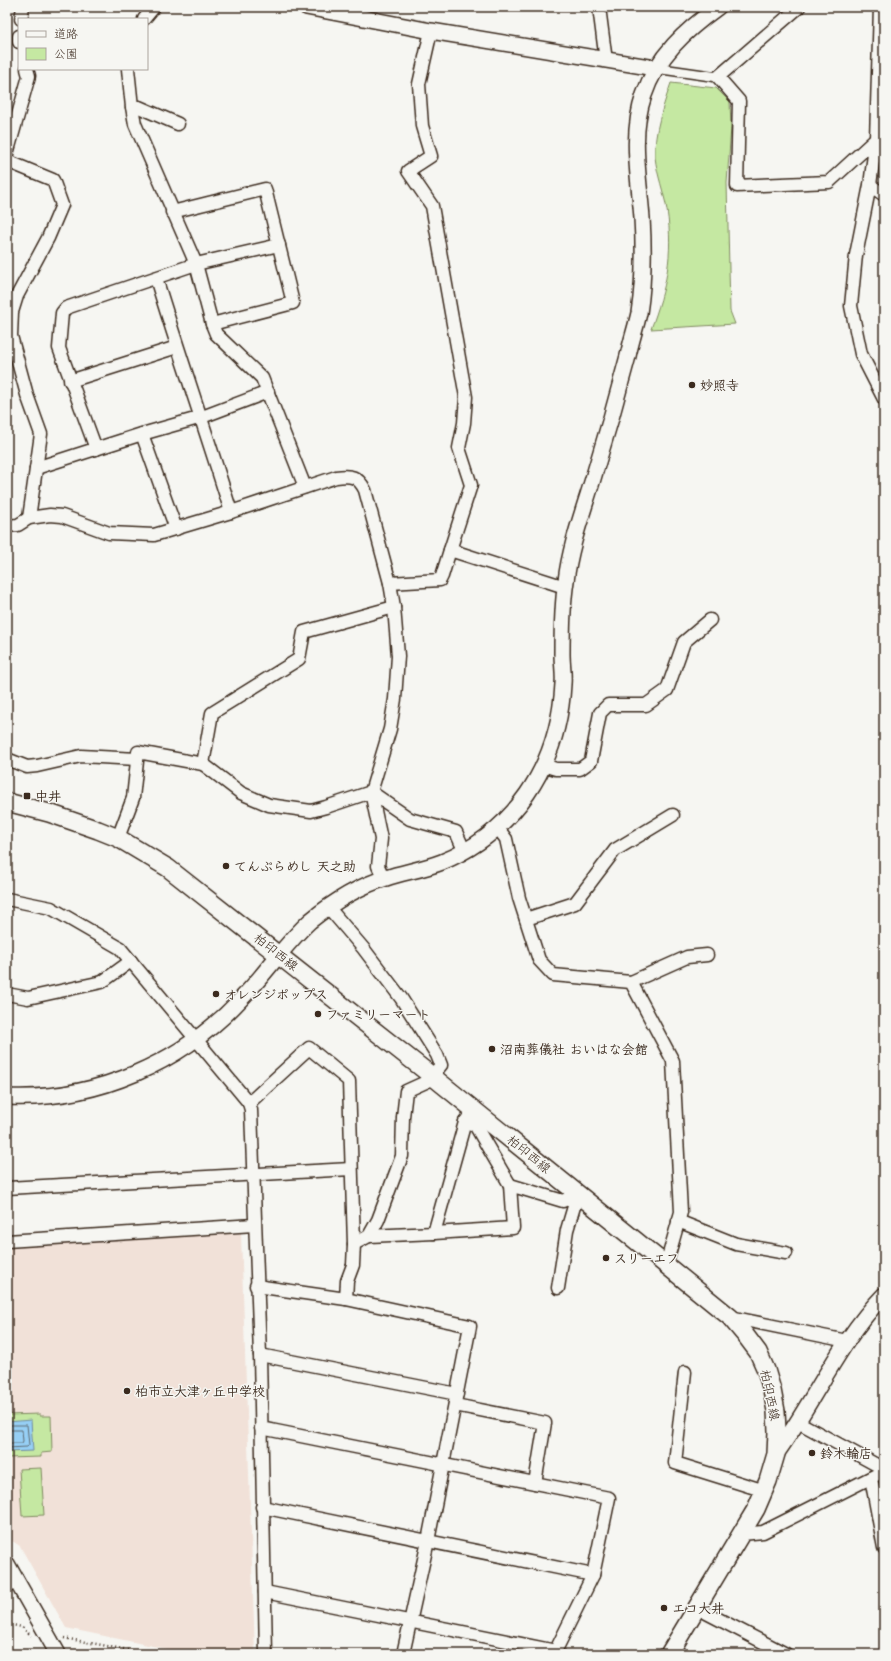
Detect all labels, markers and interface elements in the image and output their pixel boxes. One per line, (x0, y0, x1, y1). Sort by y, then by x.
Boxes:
legend (18, 18, 148, 70)
text: 道路 (54, 27, 78, 41)
text: 公園 (54, 47, 78, 61)
place label: 妙照寺 (700, 378, 739, 393)
marker: 妙照寺 (687, 380, 697, 390)
place label: 中井 (35, 789, 61, 804)
marker: 中井 (22, 791, 32, 801)
place label: てんぷらめし 天之助 (234, 859, 356, 874)
marker: てんぷらめし 天之助 (221, 861, 231, 871)
street label: 柏印西線 (251, 930, 302, 975)
place label: オレンジポップス (224, 987, 328, 1002)
marker: オレンジポップス (211, 989, 221, 999)
place label: ファミリーマート (326, 1007, 431, 1022)
marker: ファミリーマート (313, 1009, 323, 1019)
place label: 沼南葬儀社 おいはな会館 (500, 1042, 648, 1057)
marker: 沼南葬儀社 おいはな会館 (487, 1044, 497, 1054)
street label: 柏印西線 (504, 1132, 555, 1177)
place label: スリーエフ (614, 1251, 679, 1266)
marker: スリーエフ (601, 1253, 611, 1263)
street label: 柏印西線 (757, 1368, 783, 1423)
place label: 柏市立大津ヶ丘中学校 (135, 1384, 265, 1399)
marker: 柏市立大津ヶ丘中学校 (122, 1386, 132, 1396)
place label: 鈴木輪店 (820, 1446, 872, 1461)
marker: 鈴木輪店 (807, 1448, 817, 1458)
place label: エコ大井 (672, 1601, 724, 1616)
marker: エコ大井 (659, 1603, 669, 1613)

